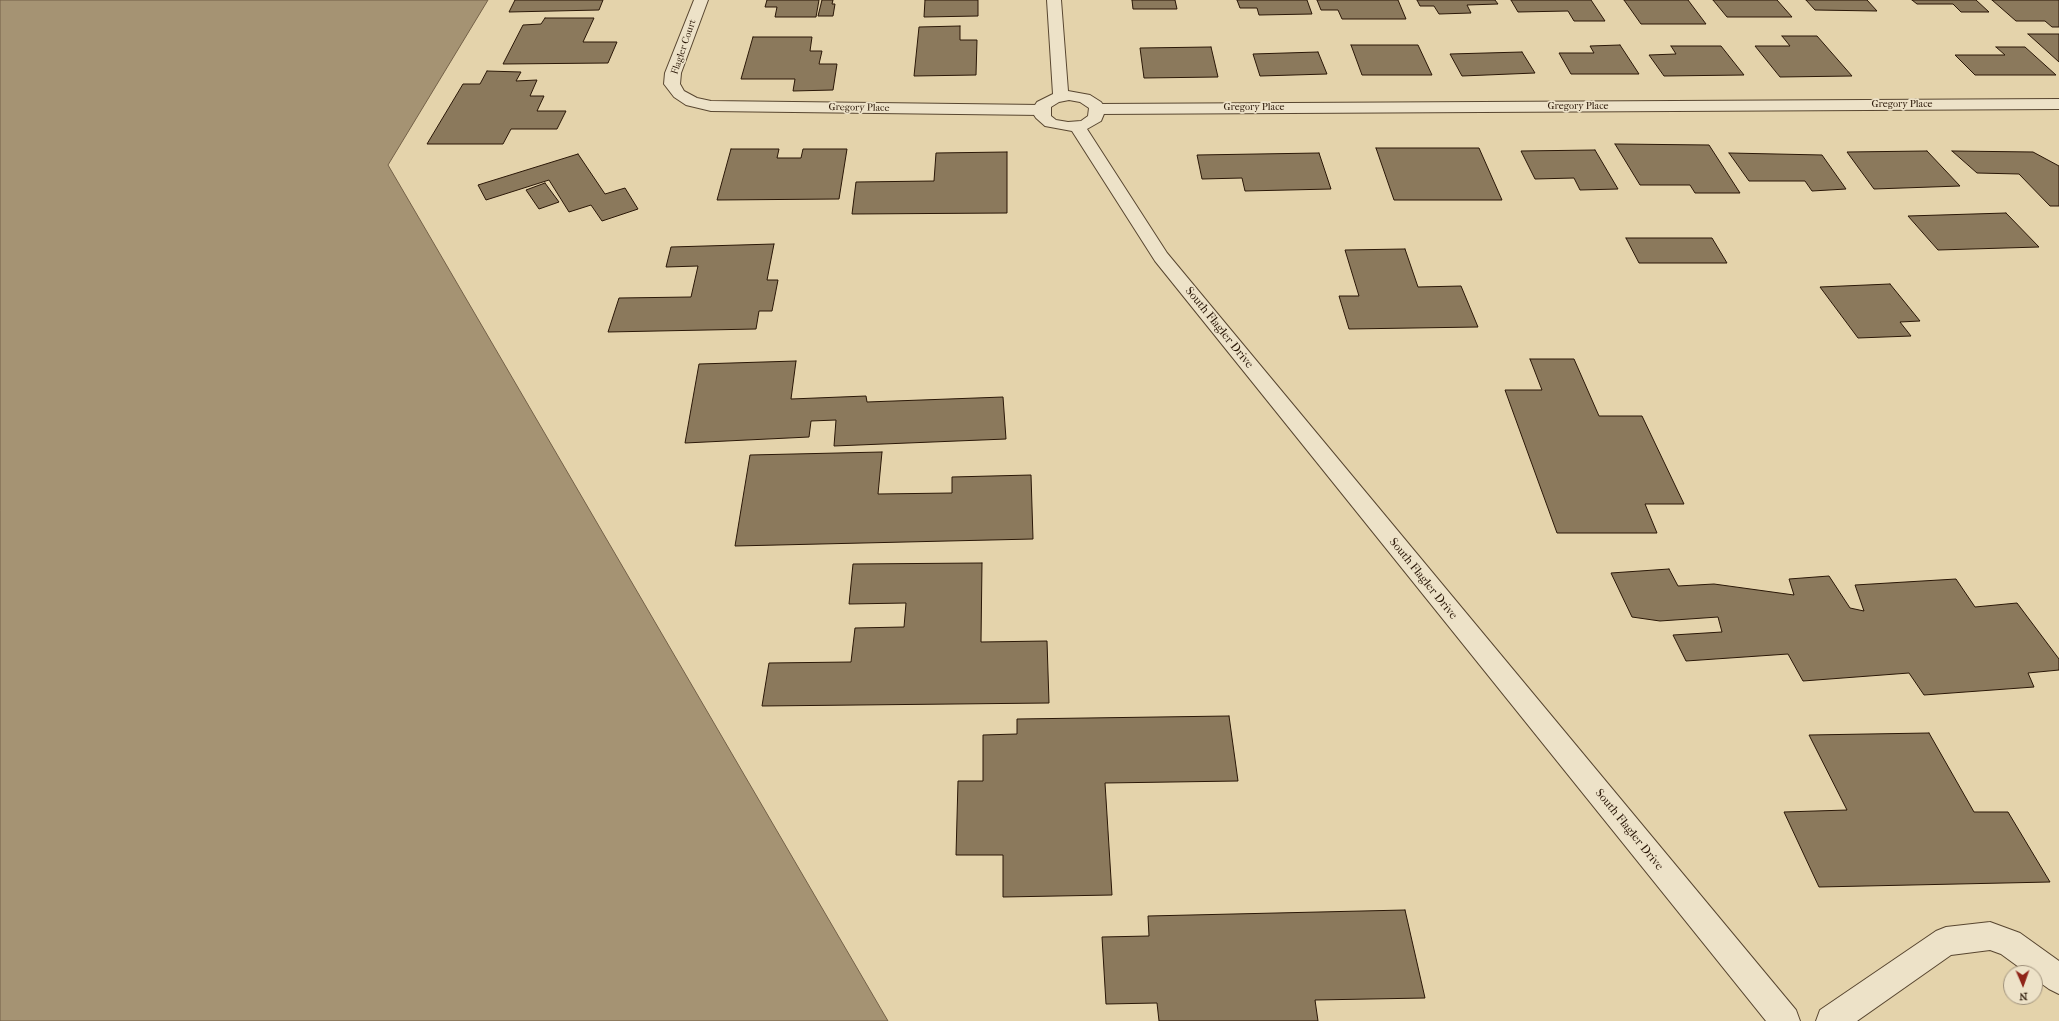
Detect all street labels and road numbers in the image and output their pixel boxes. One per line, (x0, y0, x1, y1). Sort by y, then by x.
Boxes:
street label: Flagler Court (669, 18, 699, 76)
street label: Gregory Place (1871, 99, 1933, 111)
street label: Gregory Place (828, 101, 890, 115)
street label: Gregory Place (1547, 101, 1609, 113)
street label: Gregory Place (1223, 102, 1285, 114)
street label: South Flagler Drive (1182, 284, 1256, 372)
street label: South Flagler Drive (1386, 535, 1460, 623)
street label: South Flagler Drive (1592, 786, 1666, 874)

